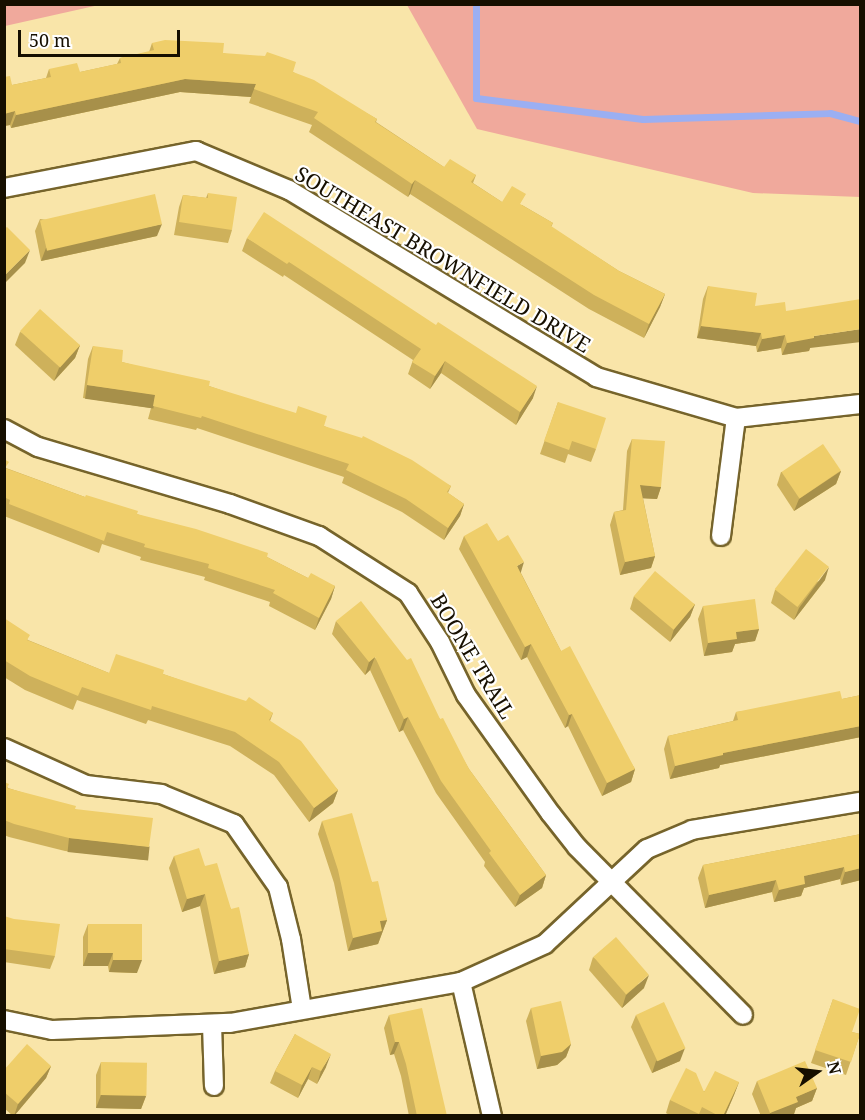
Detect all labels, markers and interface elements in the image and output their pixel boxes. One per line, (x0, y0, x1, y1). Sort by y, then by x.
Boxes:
scale bar (21, 18, 183, 56)
text: 50 m (29, 28, 71, 52)
street label: SOUTHEAST BROWNFIELD DRIVE (291, 161, 595, 357)
street label: BOONE TRAIL (426, 589, 520, 723)
north arrow (787, 1042, 847, 1102)
text: N (822, 1059, 847, 1076)

